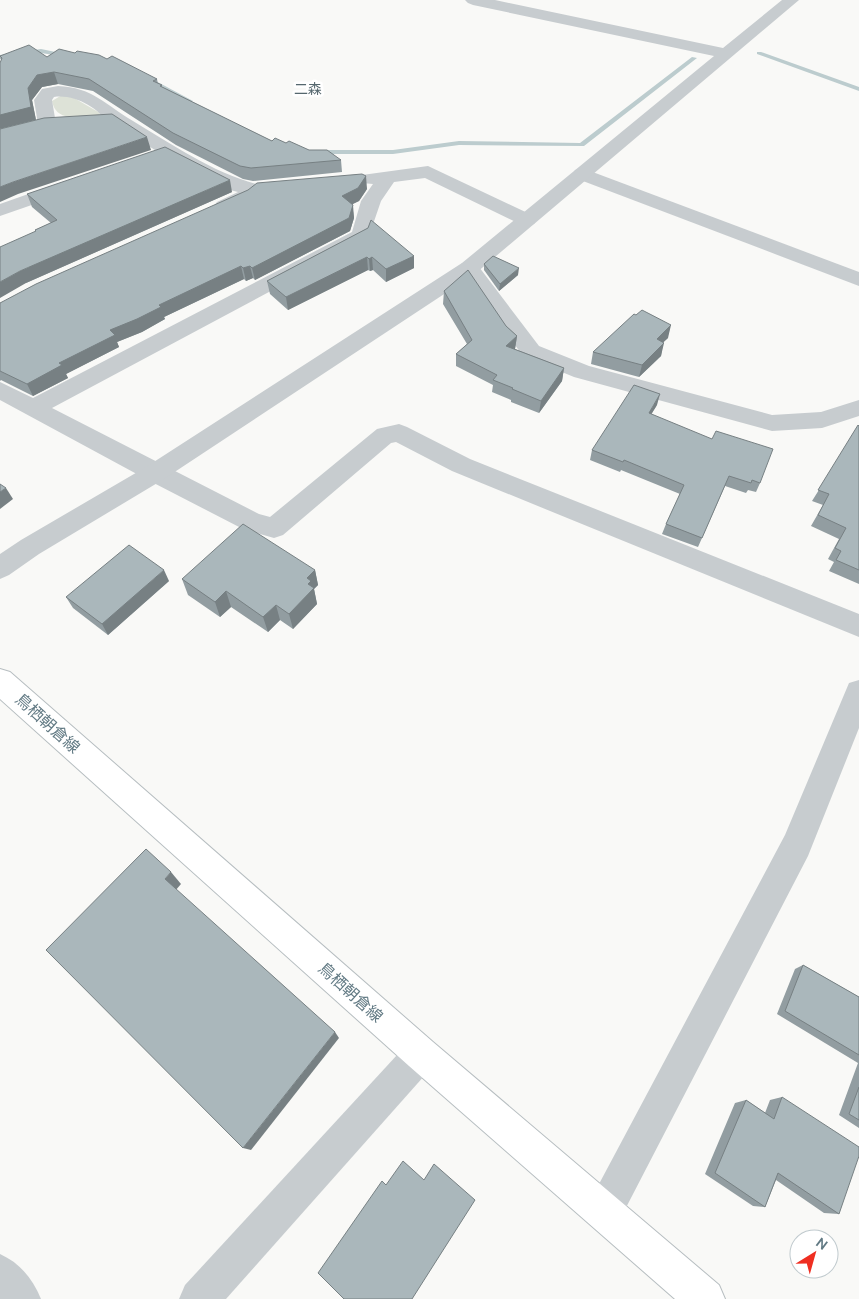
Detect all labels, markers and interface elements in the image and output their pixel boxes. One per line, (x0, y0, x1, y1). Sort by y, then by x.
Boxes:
district label: 二森 (294, 81, 322, 97)
street label: 鳥栖朝倉線 (12, 690, 84, 756)
street label: 鳥栖朝倉線 (315, 959, 387, 1025)
north arrow (789, 1229, 839, 1279)
text: N (813, 1234, 831, 1253)

